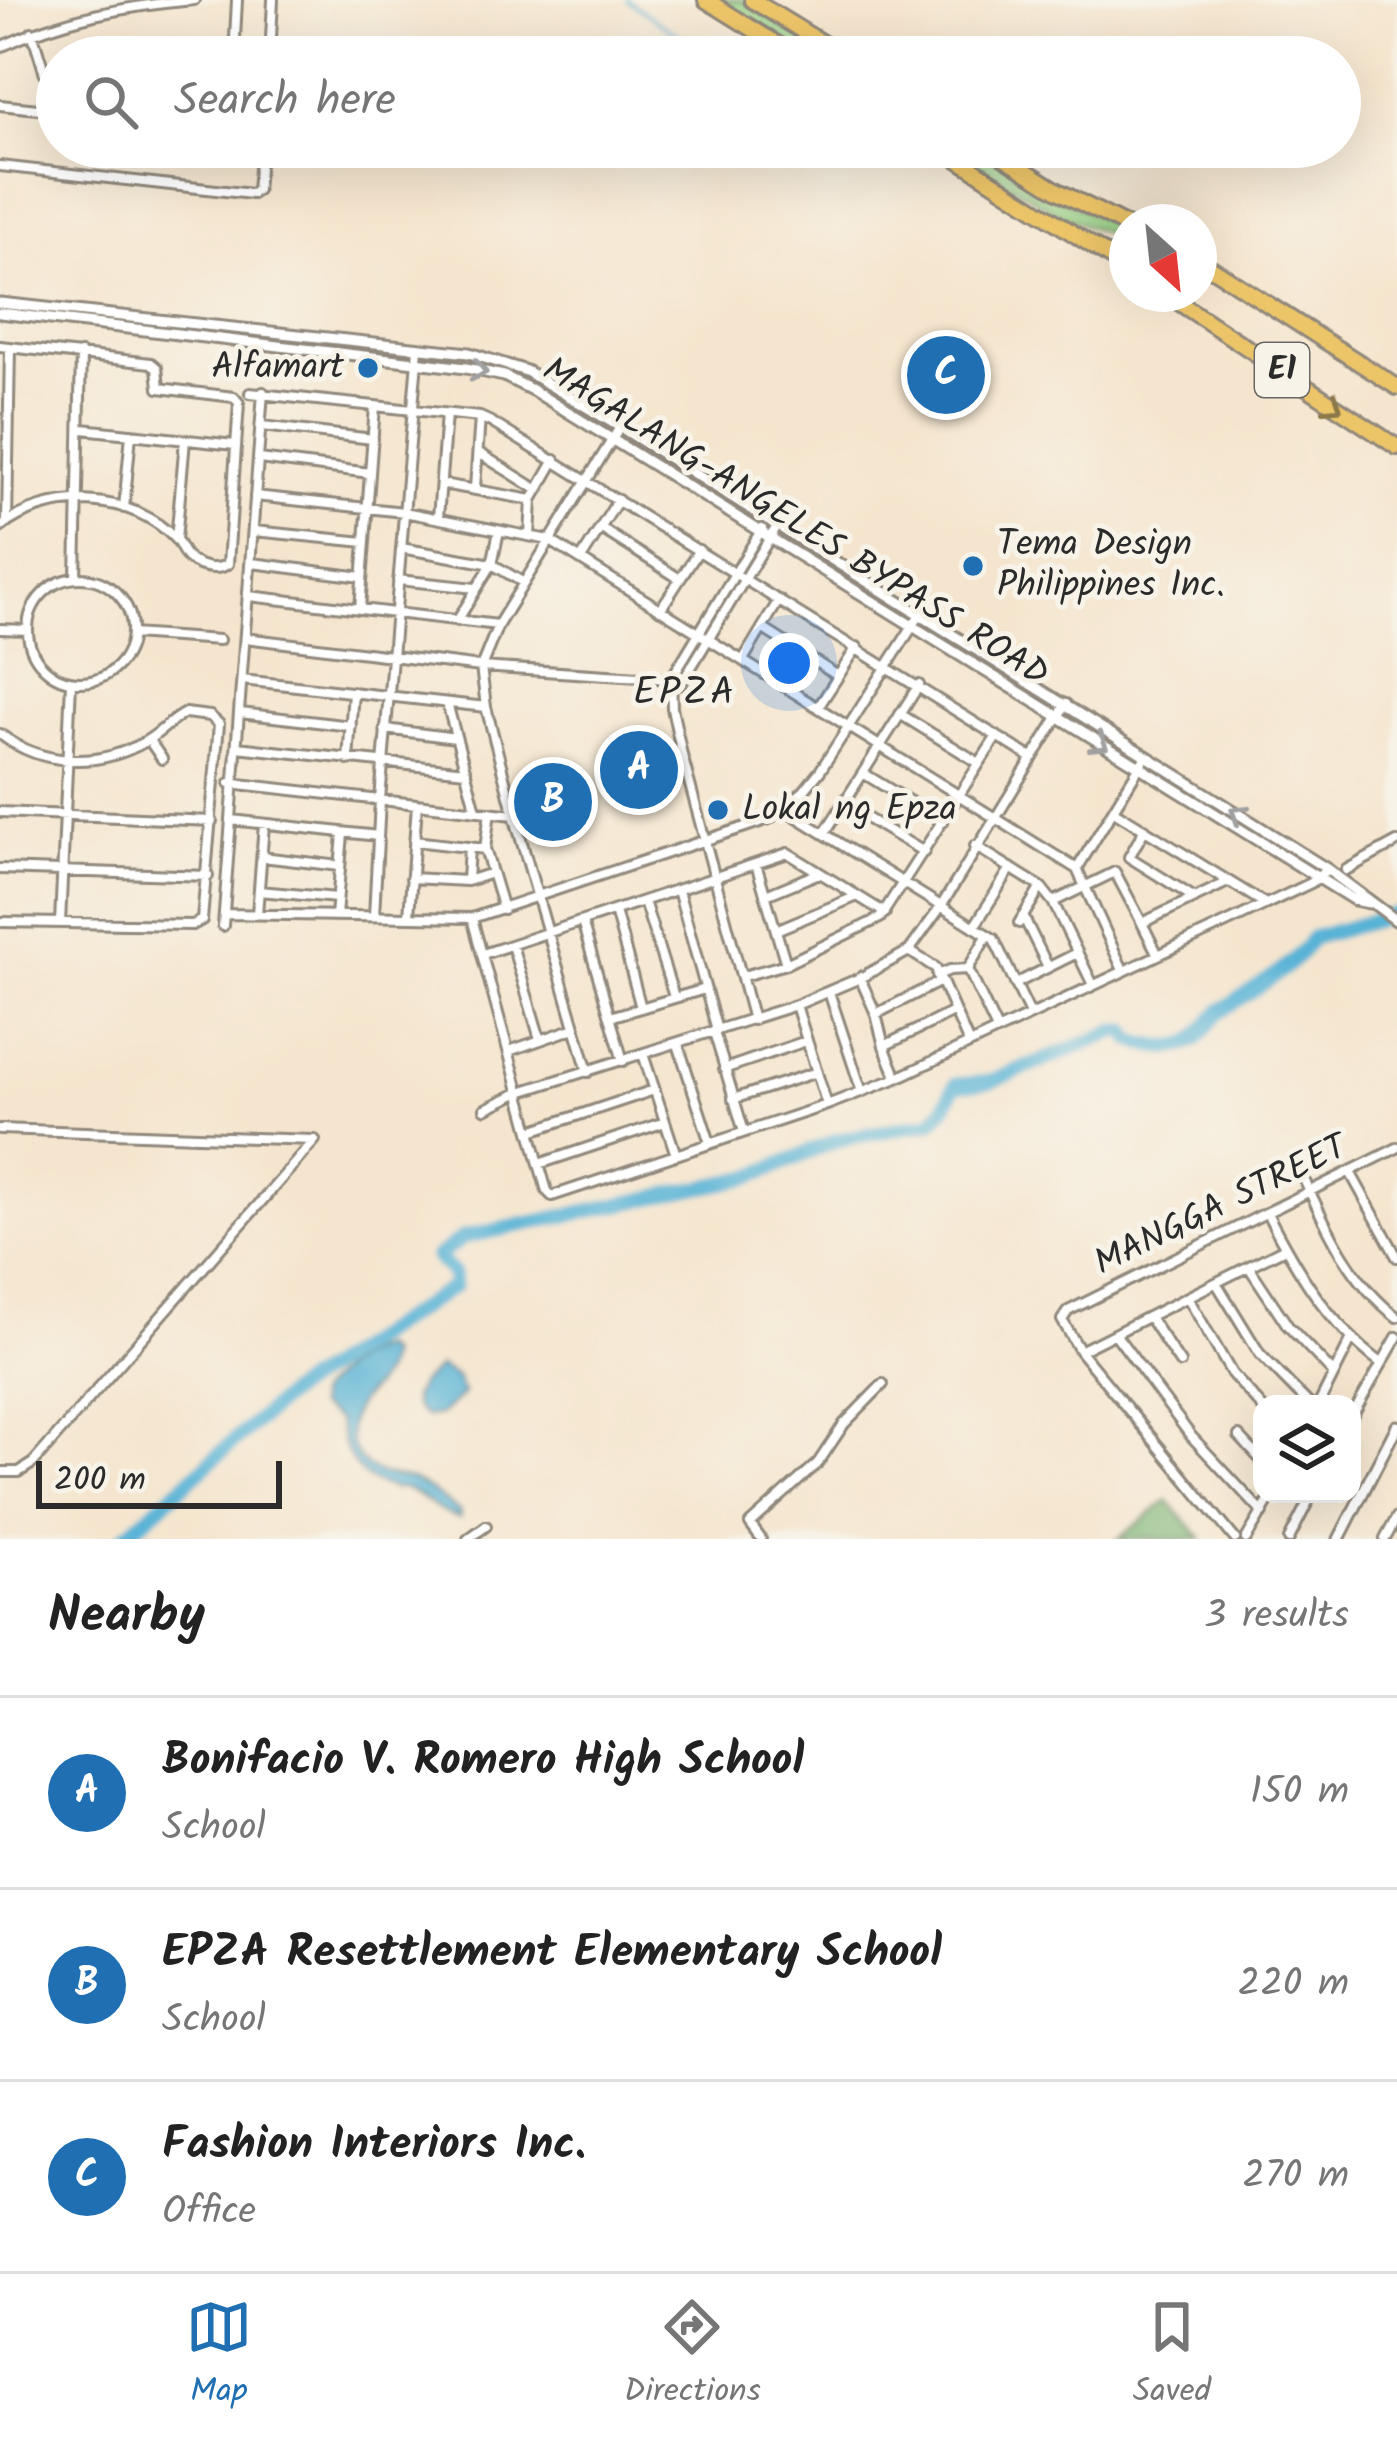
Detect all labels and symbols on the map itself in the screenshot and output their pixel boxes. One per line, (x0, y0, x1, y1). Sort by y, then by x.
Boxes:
north arrow (1109, 204, 1217, 312)
pin: C (907, 330, 985, 420)
place label: Alfamart (211, 340, 345, 397)
street label: MAGALANG-ANGELES BYPASS ROAD (531, 343, 1059, 703)
road number: E1 (1255, 343, 1309, 397)
marker: Alfamart (355, 355, 381, 381)
one-way arrow (469, 357, 489, 383)
one-way arrow (1320, 390, 1342, 412)
place label: Tema Design Philippines Inc. (997, 517, 1225, 615)
marker: Tema Design Philippines Inc. (960, 553, 986, 579)
your location (759, 633, 819, 693)
district label: EPZA (633, 663, 737, 725)
pin: A (600, 725, 678, 815)
one-way arrow (1087, 730, 1109, 753)
pin: B (514, 757, 592, 847)
place label: Lokal ng Epza (742, 782, 957, 839)
marker: Lokal ng Epza (705, 797, 731, 823)
one-way arrow (1230, 805, 1252, 827)
street label: MANGGA STREET (1085, 1119, 1360, 1292)
scale bar (36, 1455, 282, 1508)

